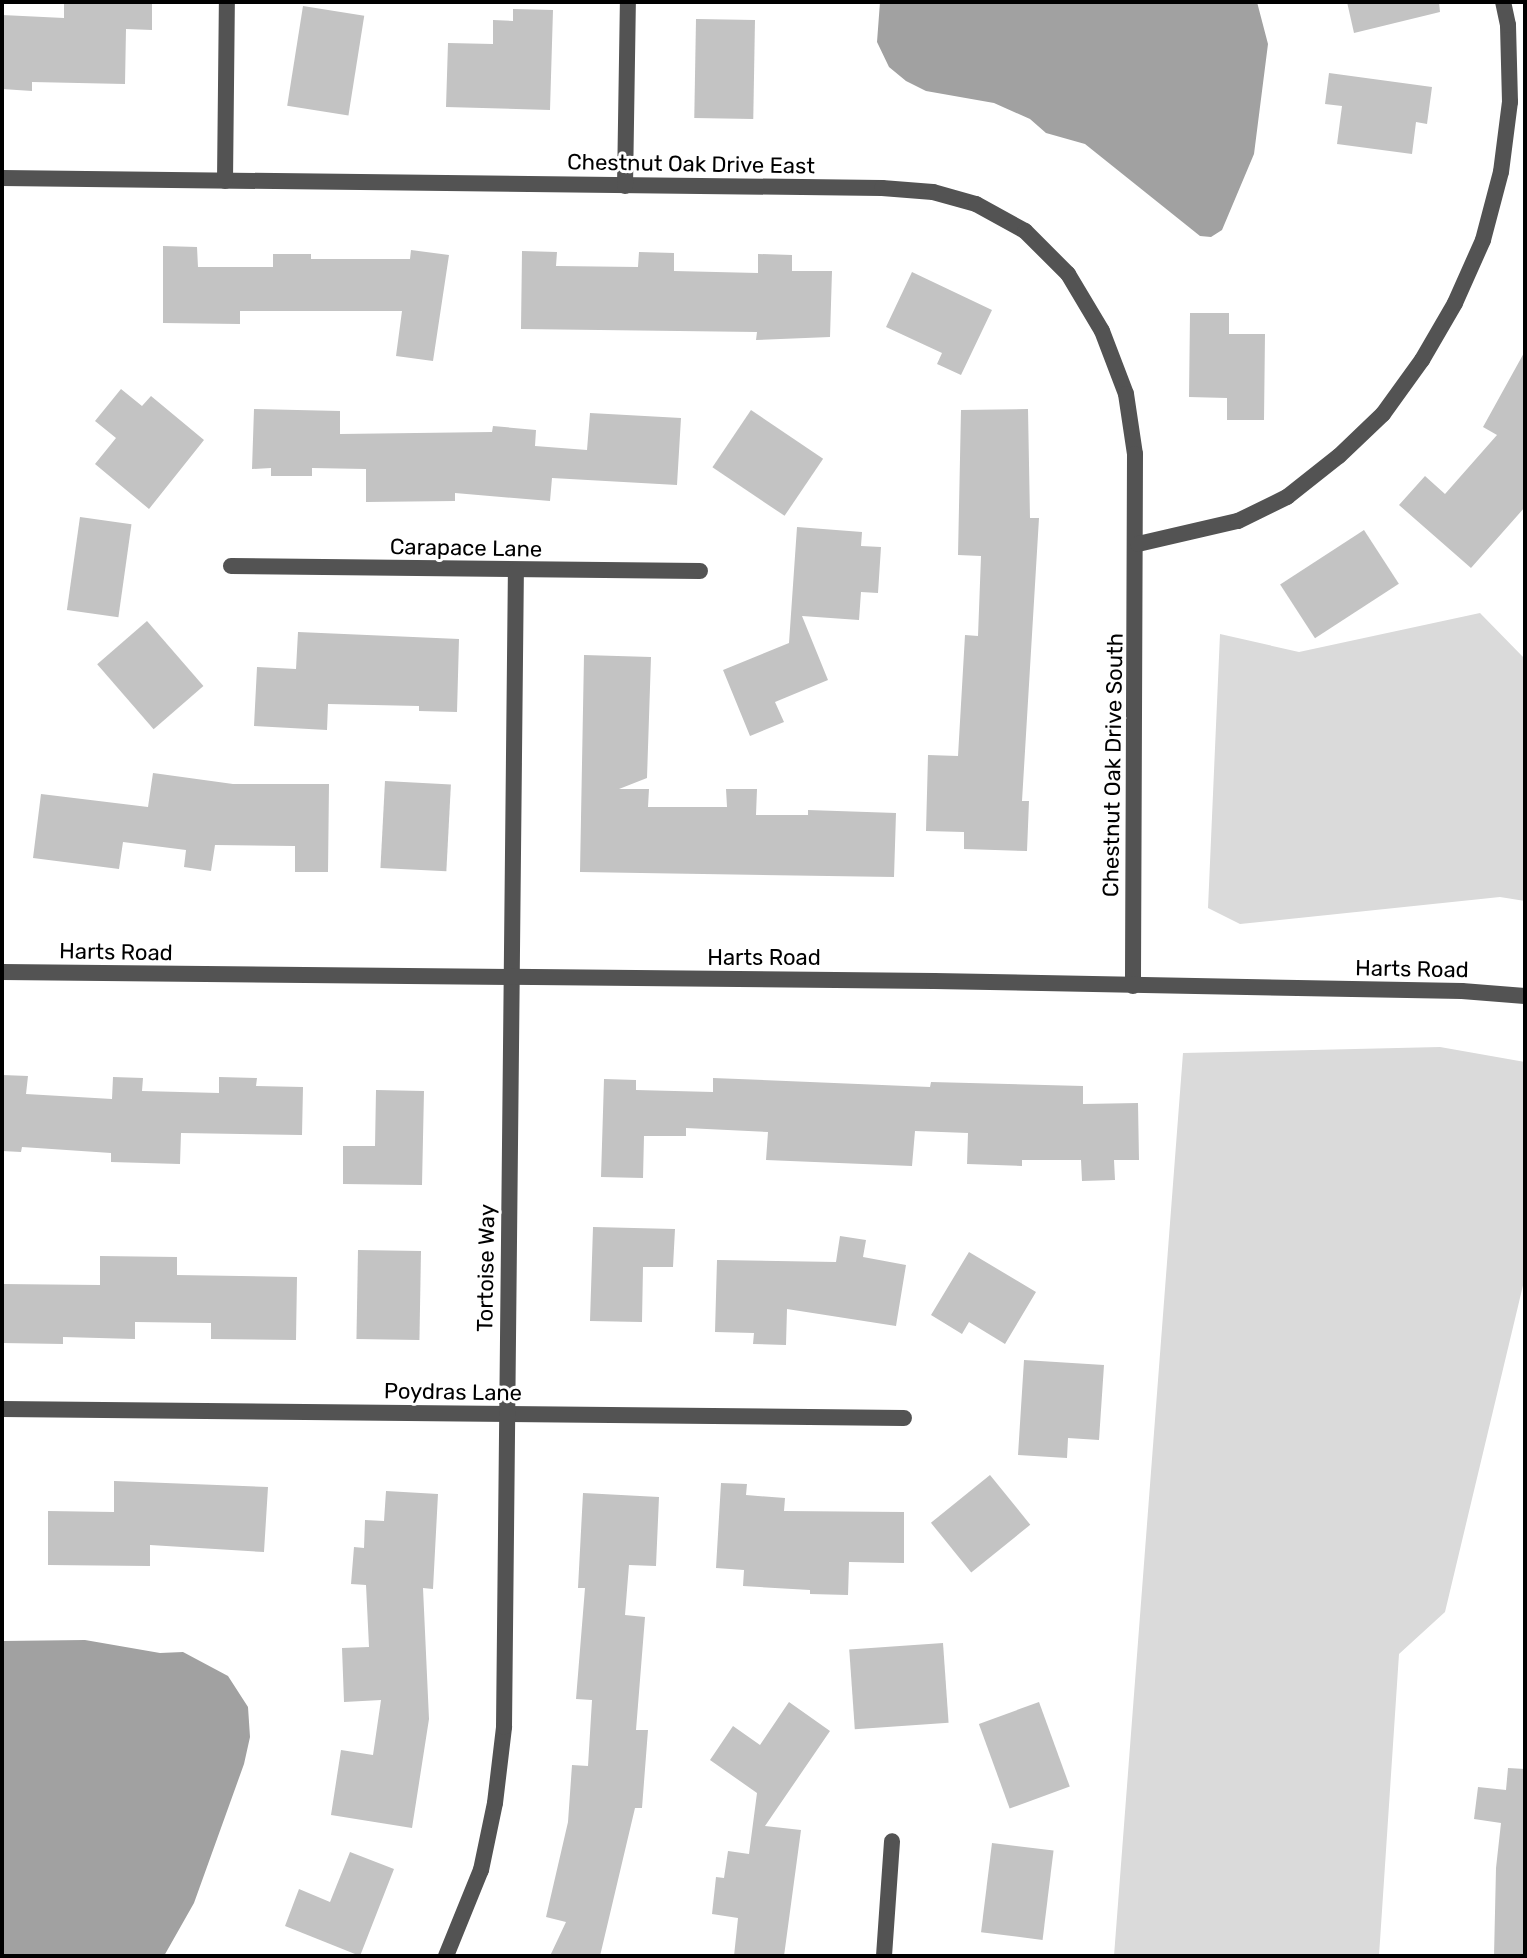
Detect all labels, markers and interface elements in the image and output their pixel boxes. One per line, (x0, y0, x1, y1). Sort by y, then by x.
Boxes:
street label: Chestnut Oak Drive East (567, 149, 815, 179)
street label: Carapace Lane (390, 533, 542, 563)
street label: Chestnut Oak Drive South (1097, 633, 1129, 897)
street label: Harts Road (59, 938, 173, 966)
street label: Harts Road (707, 945, 821, 971)
street label: Harts Road (1355, 955, 1469, 983)
street label: Tortoise Way (472, 1204, 500, 1332)
street label: Poydras Lane (384, 1378, 522, 1406)

